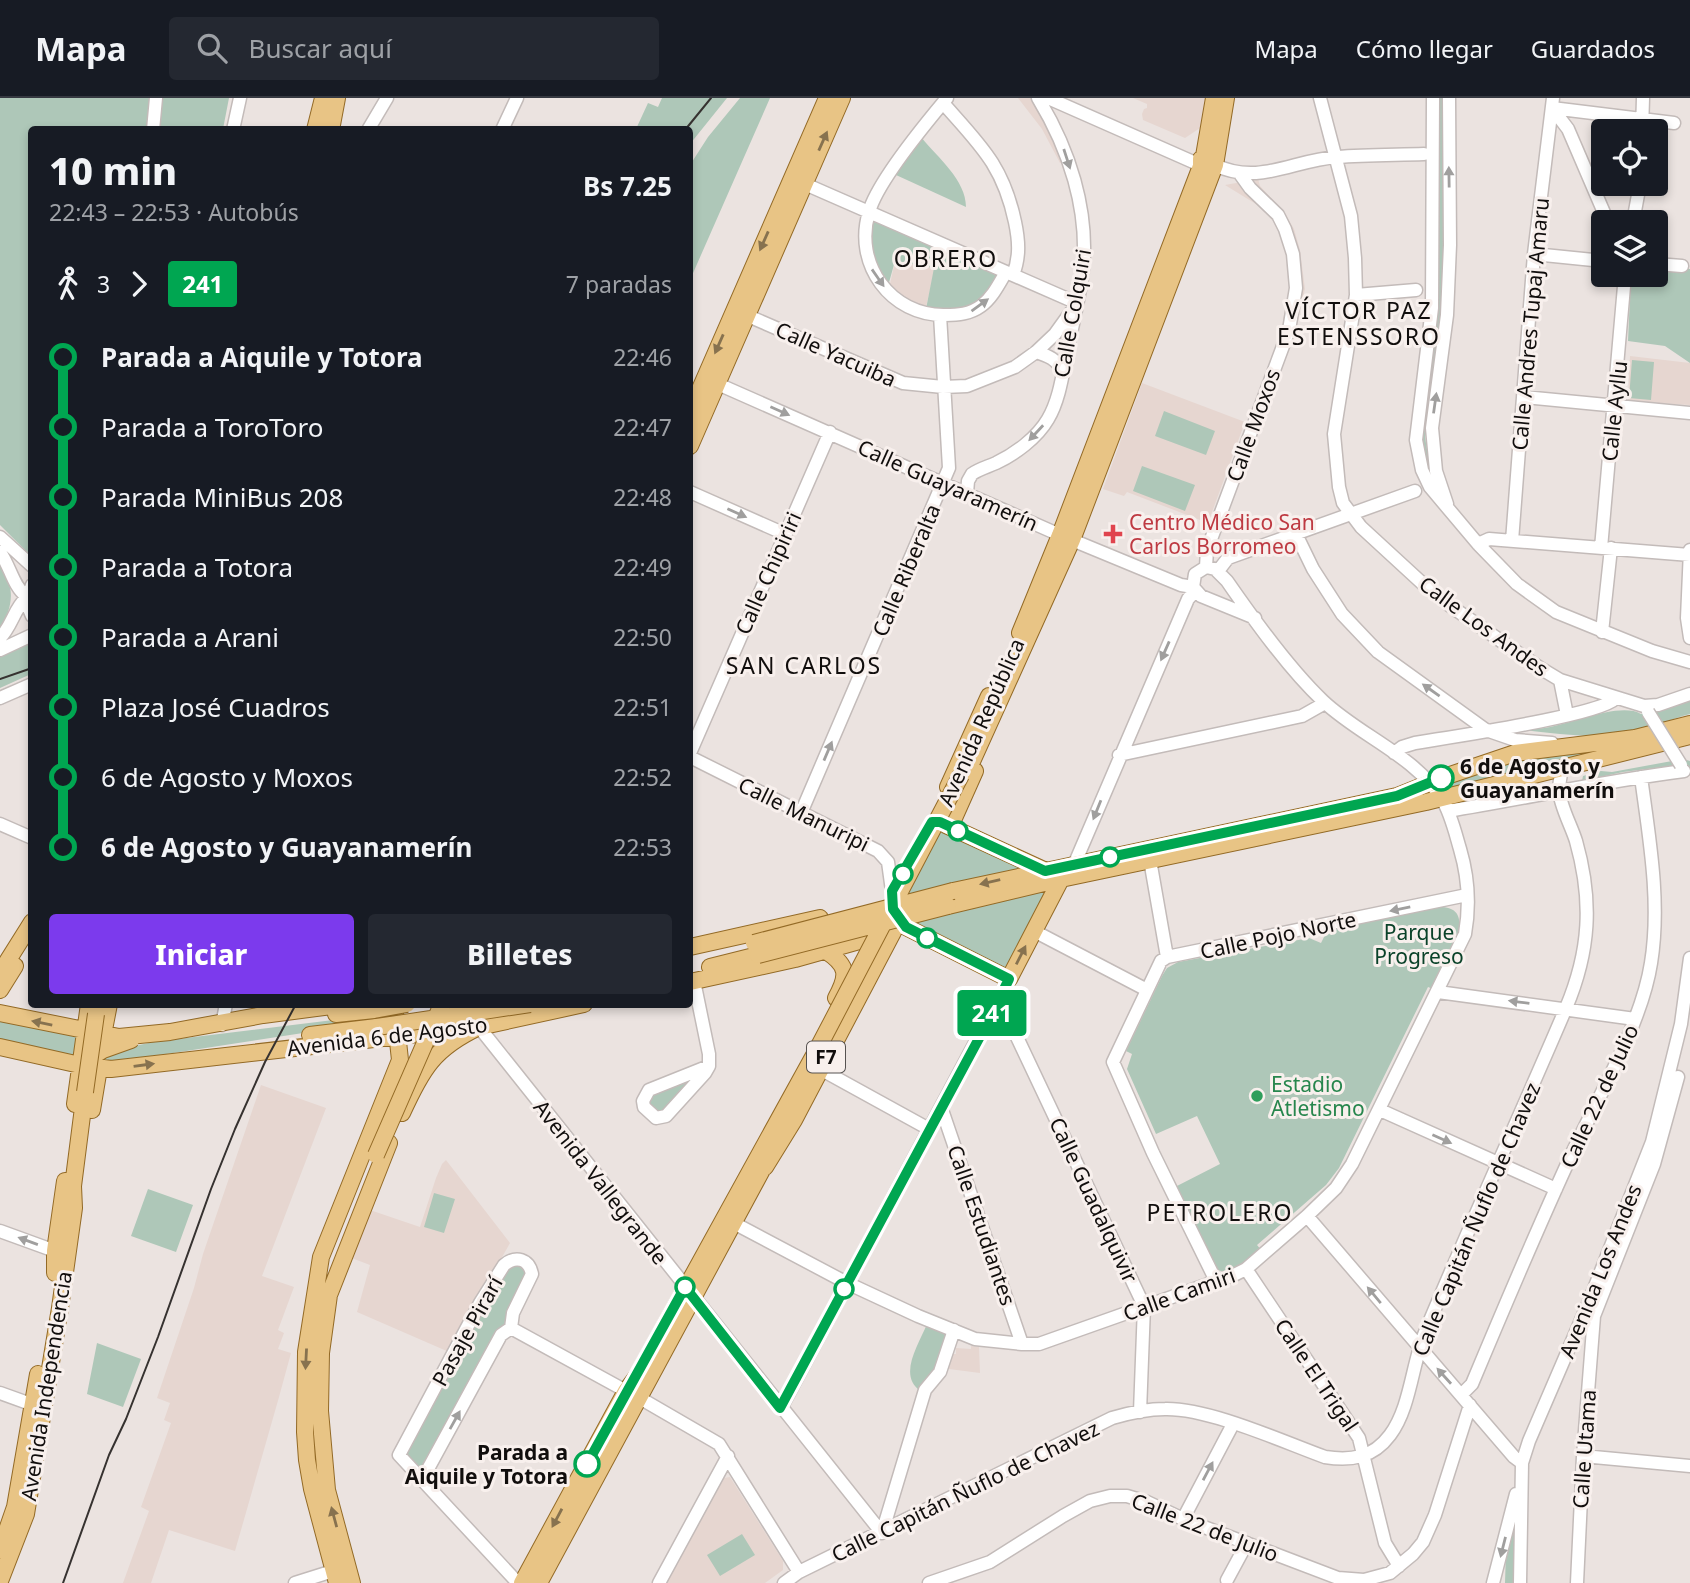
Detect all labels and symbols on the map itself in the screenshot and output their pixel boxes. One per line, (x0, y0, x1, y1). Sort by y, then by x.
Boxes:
one-way arrow (818, 130, 829, 151)
one-way arrow (1063, 149, 1073, 170)
one-way arrow (1444, 166, 1455, 188)
street label: Calle Andres Tupaj Amaru (1505, 196, 1555, 452)
one-way arrow (758, 231, 770, 251)
district label: OBRERO (894, 242, 998, 274)
street label: Calle Colquiri (1047, 247, 1097, 379)
one-way arrow (871, 269, 885, 287)
district label: VÍCTOR PAZ ESTENSSORO (1277, 294, 1441, 352)
one-way arrow (970, 298, 989, 312)
street label: Calle Yacuiba (771, 315, 901, 393)
one-way arrow (713, 334, 725, 354)
street label: Calle Ayllu (1595, 359, 1633, 463)
street label: Calle Moxos (1220, 365, 1286, 485)
one-way arrow (1430, 392, 1441, 414)
one-way arrow (770, 405, 791, 416)
one-way arrow (1028, 424, 1044, 442)
street label: Calle Guayaramerín (854, 433, 1042, 537)
street label: Calle Riberalta (866, 500, 946, 640)
street label: Calle Chipiriri (728, 507, 808, 639)
one-way arrow (727, 508, 748, 519)
place label: Centro Médico San Carlos Borromeo (1129, 508, 1315, 560)
marker: Centro Médico San Carlos Borromeo (1103, 524, 1123, 544)
street label: Calle Los Andes (1414, 570, 1554, 682)
street label: Avenida República (931, 634, 1031, 810)
one-way arrow (1159, 641, 1170, 662)
district label: SAN CARLOS (726, 649, 882, 681)
one-way arrow (1422, 683, 1440, 697)
one-way arrow (823, 740, 834, 761)
place label: 6 de Agosto y Guayanamerín (1460, 752, 1615, 804)
marker: 6 de Agosto y Guayanamerín (1428, 765, 1454, 791)
street label: Calle Manuripi (734, 770, 874, 858)
one-way arrow (1091, 799, 1102, 820)
unlabelled marker (948, 821, 968, 841)
unlabelled marker (1100, 847, 1120, 867)
unlabelled marker (893, 864, 913, 884)
one-way arrow (979, 877, 1001, 888)
one-way arrow (1389, 904, 1411, 915)
street label: Calle Pojo Norte (1197, 905, 1359, 965)
park label: Parque Progreso (1374, 918, 1464, 970)
unlabelled marker (917, 928, 937, 948)
one-way arrow (1016, 945, 1027, 965)
line badge: 241 (952, 990, 1032, 1036)
one-way arrow (1508, 997, 1530, 1008)
street label: Avenida 6 de Agosto (285, 1010, 489, 1062)
one-way arrow (31, 1017, 53, 1028)
street label: Calle 22 de Julio (1554, 1020, 1644, 1172)
road number: F7 (807, 1042, 845, 1072)
one-way arrow (133, 1059, 155, 1070)
place label: Estadio Atletismo (1271, 1070, 1365, 1122)
street label: Calle Capitán Ñuflo de Chavez (1406, 1078, 1546, 1360)
marker: Estadio Atletismo (1249, 1088, 1265, 1104)
street label: Avenida Vallegrande (528, 1094, 674, 1270)
street label: Calle Guadalquivir (1043, 1113, 1145, 1288)
one-way arrow (1432, 1133, 1452, 1145)
street label: Calle Estudiantes (941, 1141, 1023, 1309)
street label: Avenida Los Andes (1552, 1180, 1648, 1362)
district label: PETROLERO (1147, 1196, 1293, 1228)
one-way arrow (17, 1235, 38, 1246)
street label: Calle Camiri (1119, 1261, 1239, 1327)
street label: Avenida Independencia (14, 1269, 78, 1503)
street label: Pasaje Pirarí (425, 1271, 509, 1391)
unlabelled marker (675, 1277, 695, 1297)
unlabelled marker (834, 1279, 854, 1299)
one-way arrow (1367, 1287, 1382, 1304)
street label: Calle El Trigal (1269, 1313, 1365, 1437)
one-way arrow (300, 1348, 311, 1370)
one-way arrow (1436, 1367, 1452, 1385)
street label: Calle Utama (1566, 1389, 1602, 1509)
one-way arrow (449, 1411, 461, 1430)
street label: Calle Capitán Ñuflo de Chavez (826, 1414, 1104, 1568)
place label: Parada a Aiquile y Totora (405, 1438, 568, 1490)
marker: Parada a Aiquile y Totora (574, 1451, 600, 1477)
one-way arrow (1202, 1462, 1214, 1481)
street label: Calle 22 de Julio (1128, 1486, 1282, 1568)
one-way arrow (328, 1506, 339, 1528)
one-way arrow (552, 1508, 563, 1528)
one-way arrow (1497, 1536, 1508, 1558)

